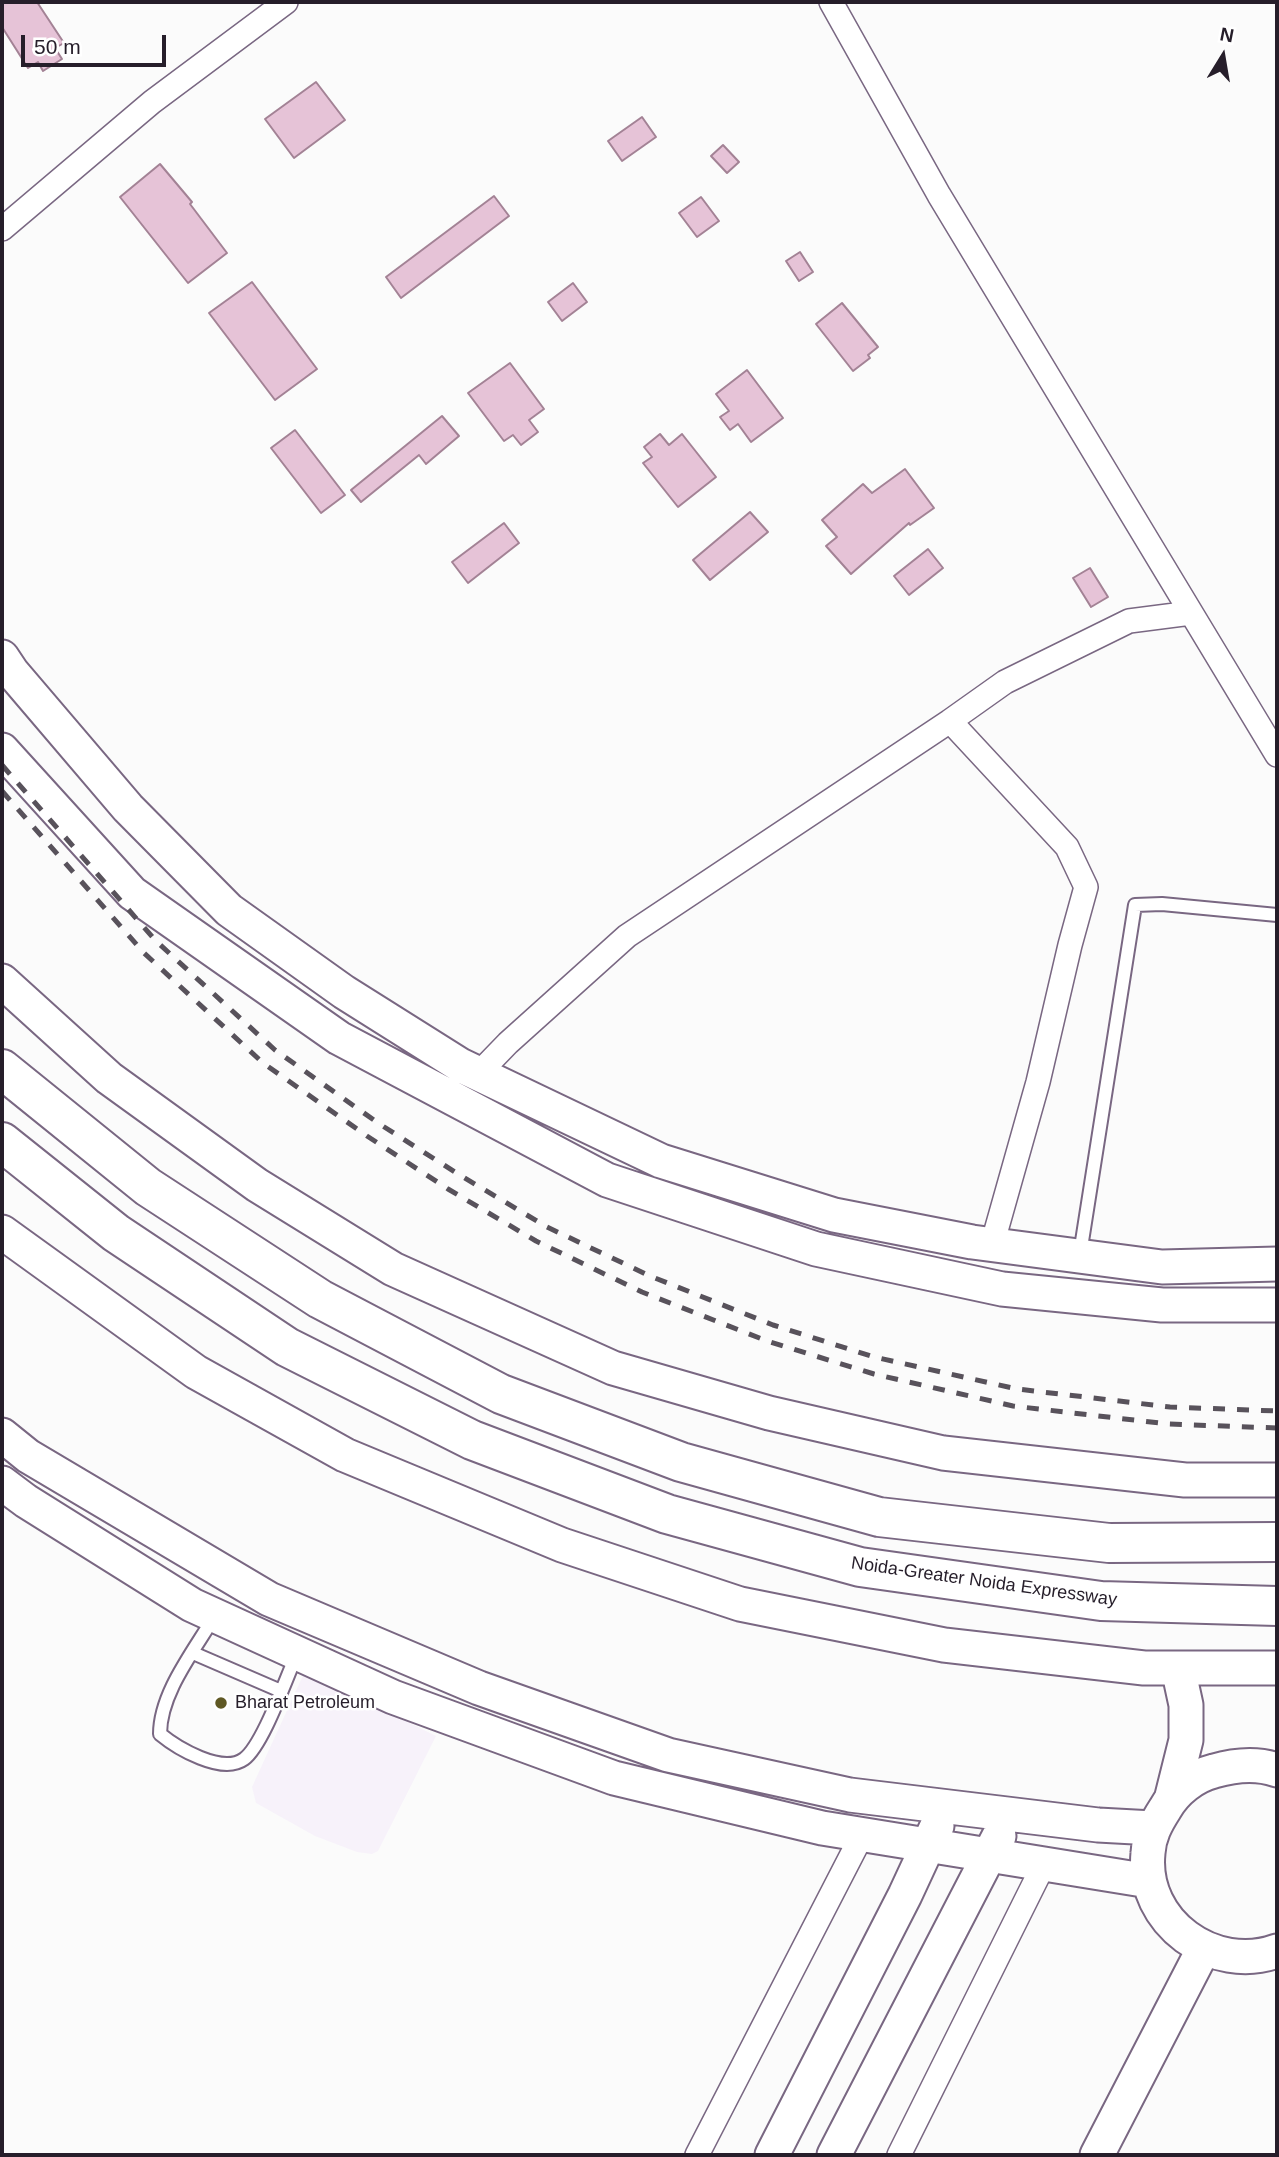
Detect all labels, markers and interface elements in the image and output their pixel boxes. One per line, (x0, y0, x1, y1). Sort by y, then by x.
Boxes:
scale bar (24, 21, 170, 65)
north arrow (1188, 21, 1258, 91)
text: N (1218, 23, 1236, 47)
text: 50 m (34, 35, 81, 58)
street label: Noida-Greater Noida Expressway (850, 1553, 1118, 1611)
place label: Bharat Petroleum (235, 1692, 375, 1714)
marker: Bharat Petroleum (213, 1695, 229, 1711)

